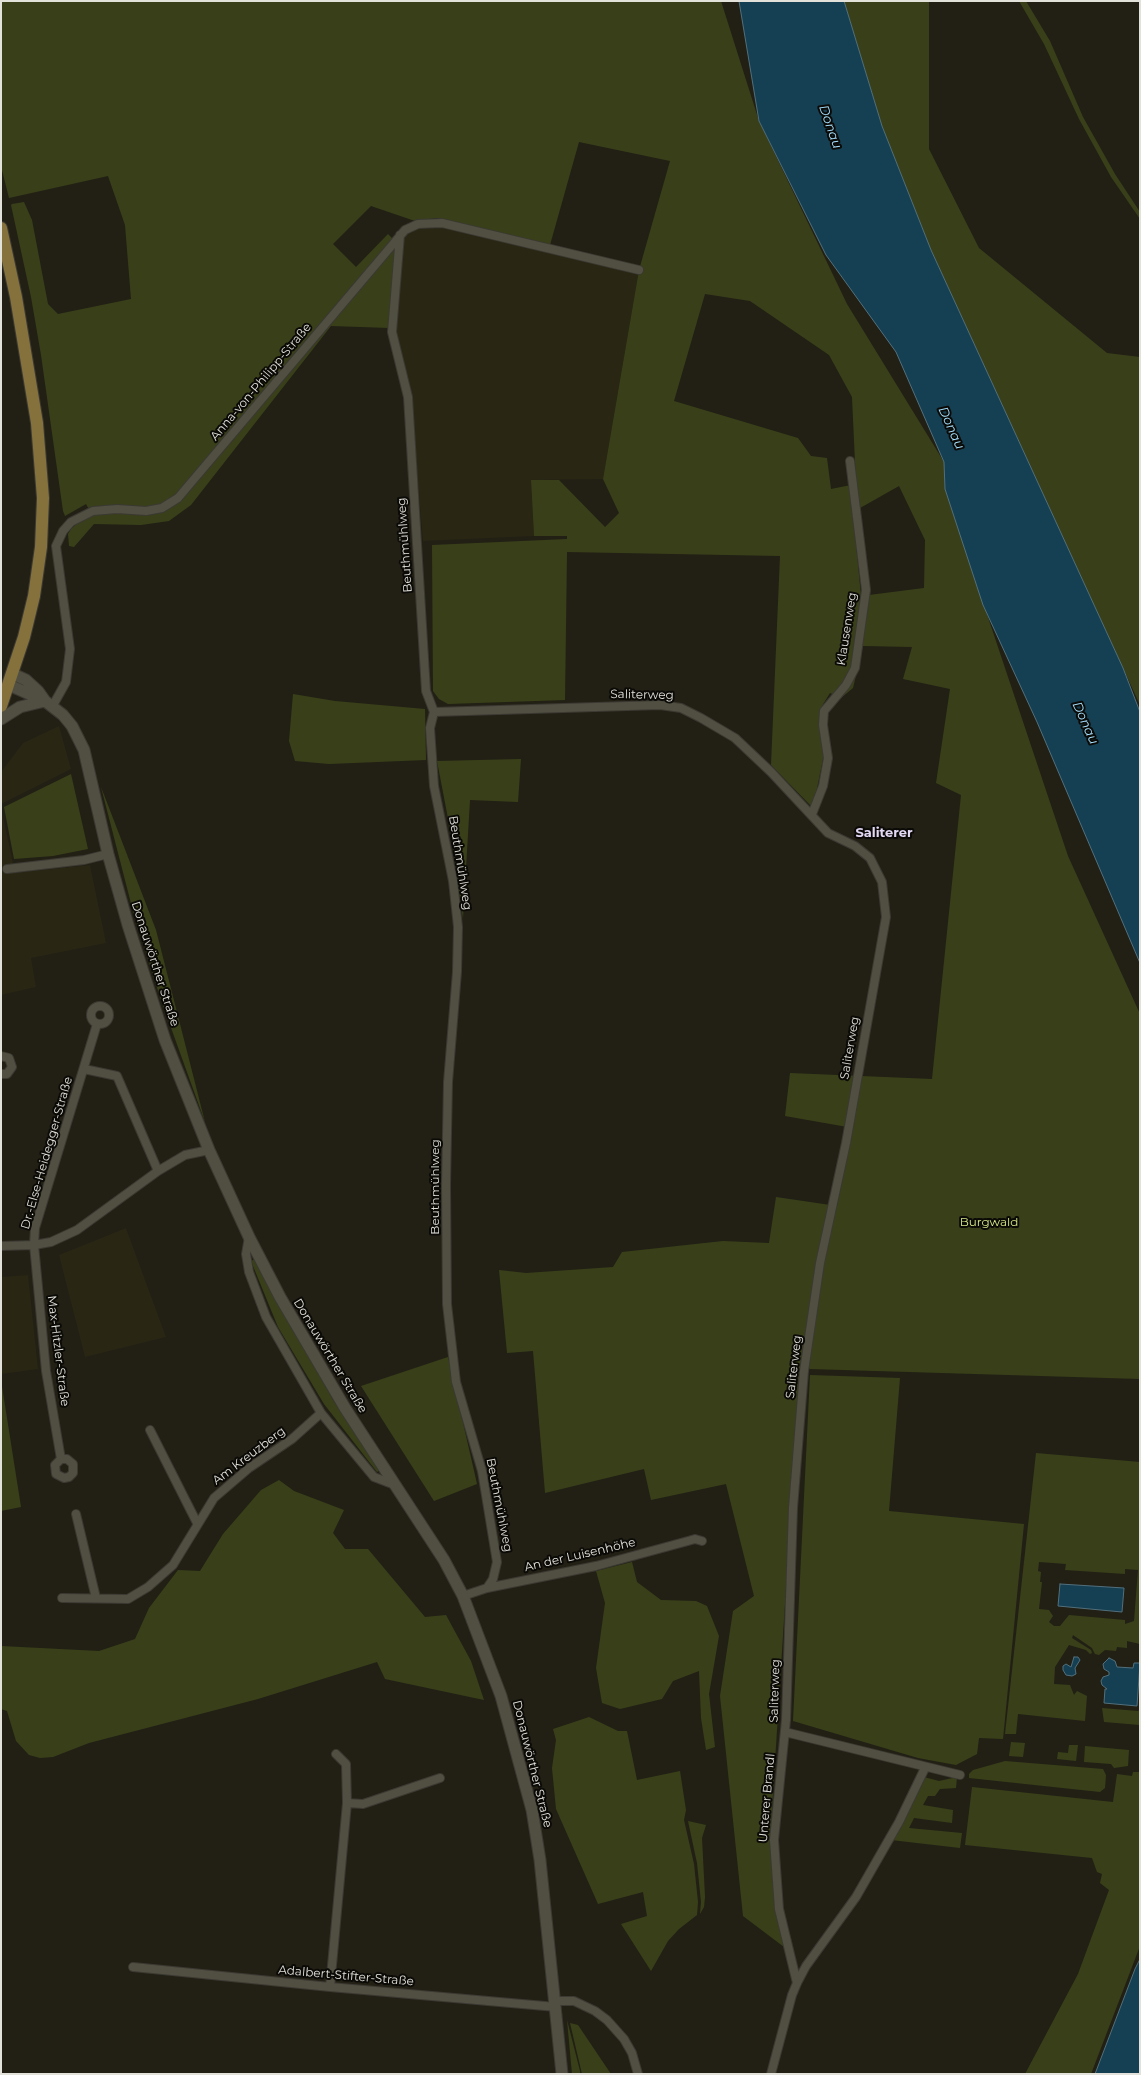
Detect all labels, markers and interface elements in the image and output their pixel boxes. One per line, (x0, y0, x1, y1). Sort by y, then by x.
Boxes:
water label: Donau (815, 103, 845, 151)
street label: Anna-von-Philipp-Straße (208, 320, 314, 444)
water label: Donau (935, 404, 967, 452)
street label: Beuthmühlweg (394, 497, 416, 593)
street label: Klausenweg (834, 591, 860, 667)
street label: Saliterweg (610, 687, 674, 703)
water label: Donau (1069, 699, 1101, 747)
street label: Beuthmühlweg (445, 815, 475, 911)
district label: Saliterer (855, 825, 913, 841)
street label: Donauwörther Straße (128, 900, 182, 1028)
street label: Saliterweg (837, 1015, 863, 1081)
street label: Dr.-Else-Heidegger-Straße (18, 1075, 76, 1231)
street label: Beuthmühlweg (428, 1139, 442, 1235)
park label: Burgwald (960, 1215, 1018, 1229)
street label: Max-Hitzler-Straße (44, 1295, 72, 1407)
street label: Donauwörther Straße (290, 1296, 370, 1416)
street label: Saliterweg (783, 1335, 805, 1399)
street label: Am Kreuzberg (210, 1424, 288, 1488)
street label: Beuthmühlweg (483, 1457, 515, 1553)
street label: An der Luisenhöhe (523, 1535, 637, 1575)
street label: Saliterweg (767, 1659, 783, 1723)
street label: Donauwörther Straße (509, 1699, 555, 1829)
street label: Unterer Brandl (756, 1753, 778, 1843)
street label: Adalbert-Stifter-Straße (278, 1963, 414, 1989)

